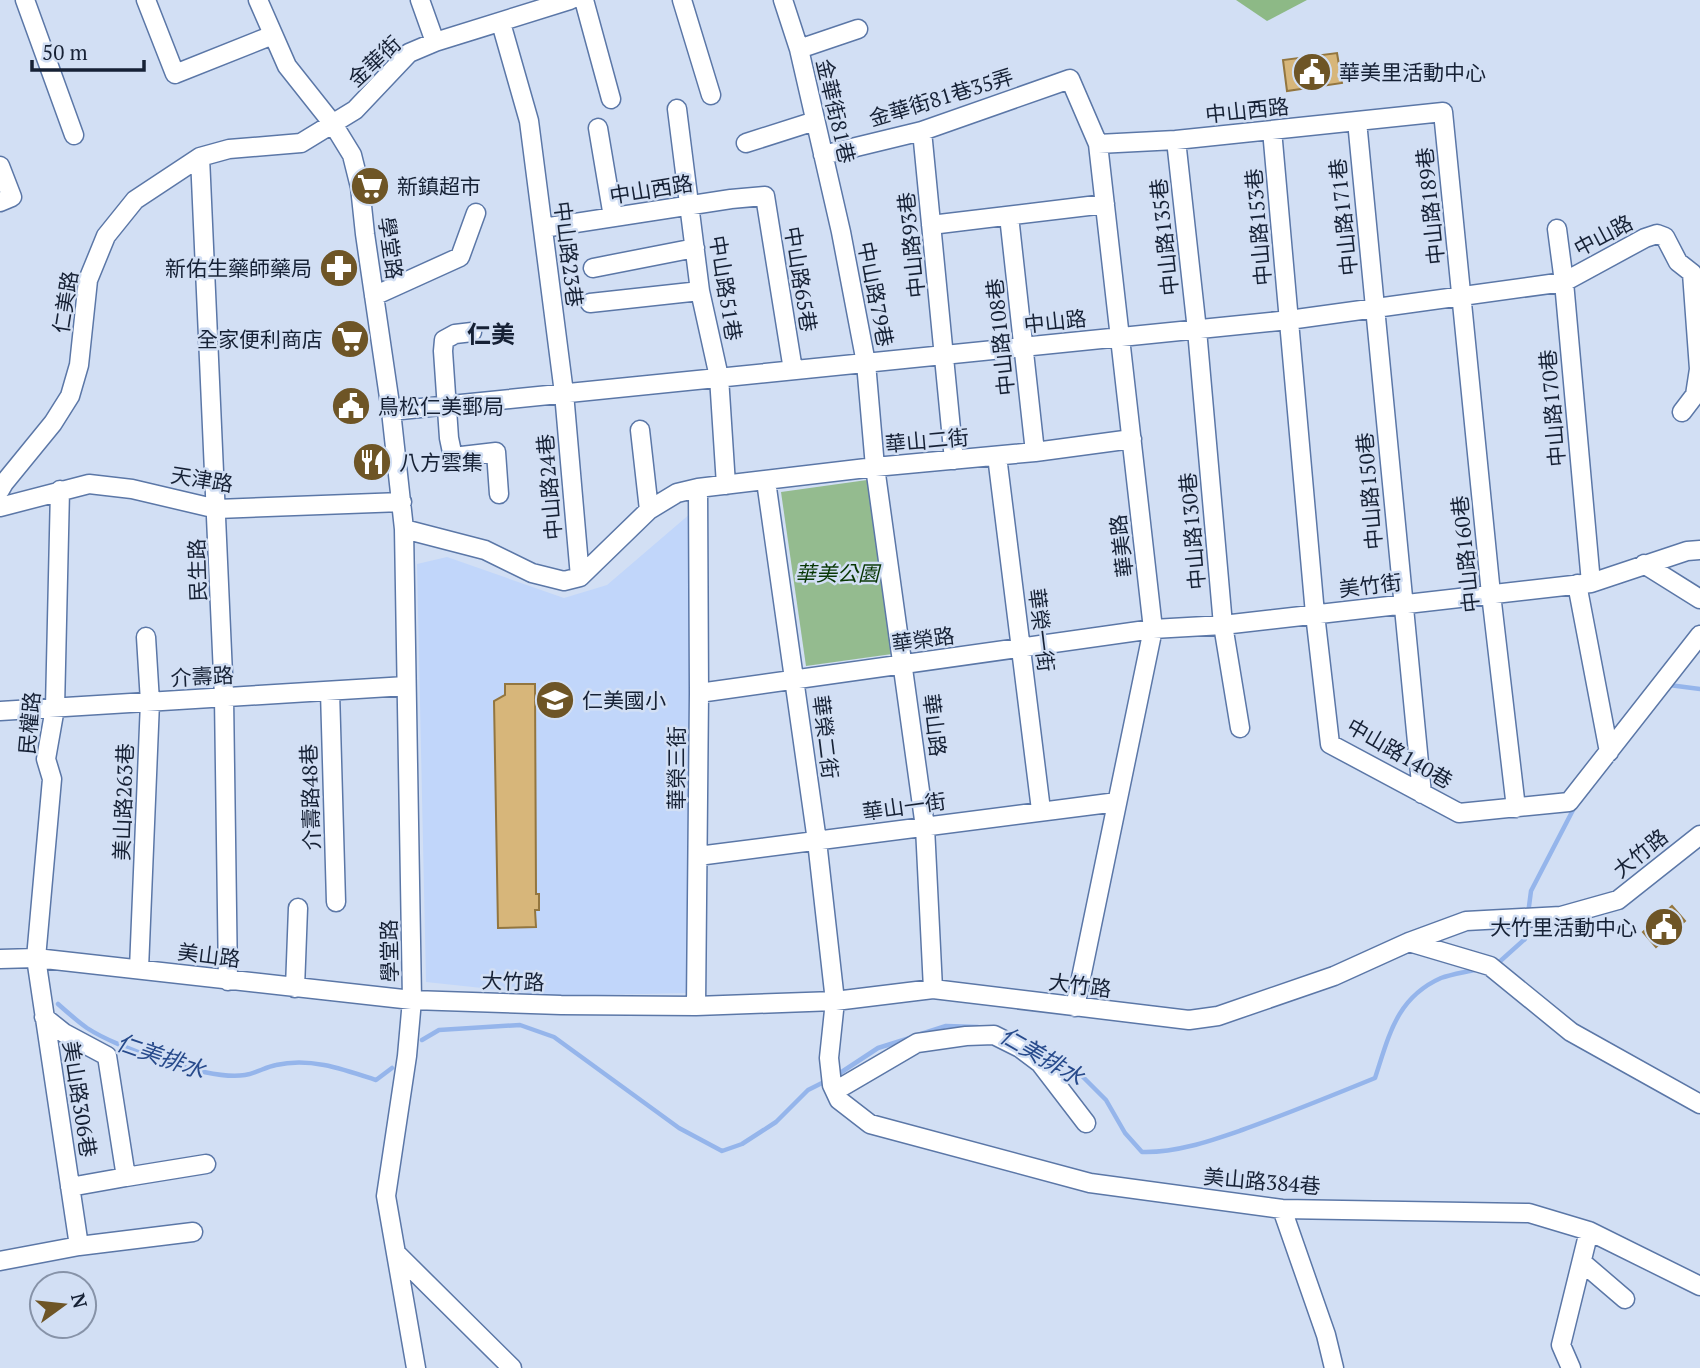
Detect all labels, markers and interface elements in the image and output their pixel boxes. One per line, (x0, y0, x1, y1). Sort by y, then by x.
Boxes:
scale bar (32, 28, 144, 72)
street label: 金華街 (341, 29, 407, 93)
text: 50 m (42, 38, 88, 66)
public building icon: 華美里活動中心 (1291, 51, 1333, 93)
street label: 金華街81巷 (810, 56, 862, 166)
place label: 華美里活動中心 (1339, 58, 1486, 86)
street label: 金華街81巷35弄 (865, 62, 1017, 132)
street label: 中山西路 (1204, 92, 1290, 128)
street label: 中山路189巷 (1410, 146, 1450, 266)
street label: 中山路171巷 (1323, 157, 1363, 277)
supermarket icon: 新鎮超市 (349, 165, 391, 207)
street label: 中山路153巷 (1239, 167, 1277, 287)
street label: 中山西路 (607, 169, 695, 209)
place label: 新鎮超市 (397, 172, 481, 200)
street label: 中山路135巷 (1144, 177, 1184, 297)
street label: 中山路93巷 (892, 191, 930, 299)
street label: 中山路23巷 (549, 199, 589, 309)
street label: 中山路 (1569, 208, 1637, 262)
street label: 學堂路 (373, 215, 409, 281)
street label: 中山路65巷 (779, 224, 823, 334)
street label: 中山路51巷 (704, 233, 748, 343)
street label: 中山路79巷 (852, 239, 900, 349)
pharmacy icon: 新佑生藥師藥局 (318, 247, 360, 289)
place label: 新佑生藥師藥局 (165, 254, 312, 282)
street label: 仁美路 (46, 269, 84, 335)
street label: 中山路108巷 (980, 277, 1020, 397)
street label: 中山路 (1022, 304, 1088, 338)
supermarket icon: 全家便利商店 (329, 318, 371, 360)
district label: 仁美 (467, 318, 515, 350)
place label: 全家便利商店 (197, 325, 323, 353)
street label: 中山路170巷 (1533, 348, 1571, 468)
public building icon: 鳥松仁美郵局 (330, 385, 372, 427)
place label: 鳥松仁美郵局 (378, 392, 504, 420)
street label: 華山二街 (884, 422, 970, 458)
street label: 中山路150巷 (1350, 431, 1388, 551)
street label: 中山路24巷 (530, 433, 568, 541)
restaurant icon: 八方雲集 (351, 441, 393, 483)
place label: 八方雲集 (399, 448, 483, 476)
street label: 天津路 (169, 460, 235, 498)
street label: 中山路130巷 (1173, 471, 1211, 591)
street label: 中山路160巷 (1445, 494, 1485, 614)
street label: 華美路 (1103, 513, 1139, 579)
street label: 民生路 (182, 538, 212, 602)
park label: 華美公園 (795, 559, 882, 587)
street label: 美竹街 (1337, 567, 1403, 603)
street label: 華榮一街 (1023, 587, 1061, 673)
street label: 華榮路 (890, 621, 956, 657)
street label: 介壽路 (170, 660, 234, 692)
school or university icon: 仁美國小 (534, 679, 576, 721)
place label: 仁美國小 (582, 686, 666, 714)
street label: 民權路 (12, 690, 46, 756)
street label: 華山路 (917, 692, 953, 758)
street label: 華榮二街 (807, 694, 845, 780)
street label: 中山路140巷 (1342, 711, 1458, 795)
street label: 華榮三街 (662, 726, 690, 810)
street label: 美山路263巷 (107, 743, 139, 861)
street label: 介壽路48巷 (294, 743, 326, 851)
street label: 華山一街 (860, 786, 948, 826)
street label: 大竹路 (1607, 822, 1673, 884)
public building icon: 大竹里活動中心 (1643, 906, 1685, 948)
place label: 大竹里活動中心 (1490, 913, 1637, 941)
street label: 學堂路 (374, 919, 404, 983)
street label: 美山路 (176, 937, 242, 973)
street label: 大竹路 (481, 966, 545, 996)
street label: 大竹路 (1047, 967, 1113, 1003)
water label: 仁美排水 (994, 1020, 1090, 1093)
water label: 仁美排水 (112, 1026, 210, 1086)
street label: 美山路306巷 (57, 1039, 103, 1159)
street label: 美山路384巷 (1202, 1162, 1322, 1200)
north arrow (28, 1270, 98, 1340)
text: N (66, 1290, 94, 1311)

